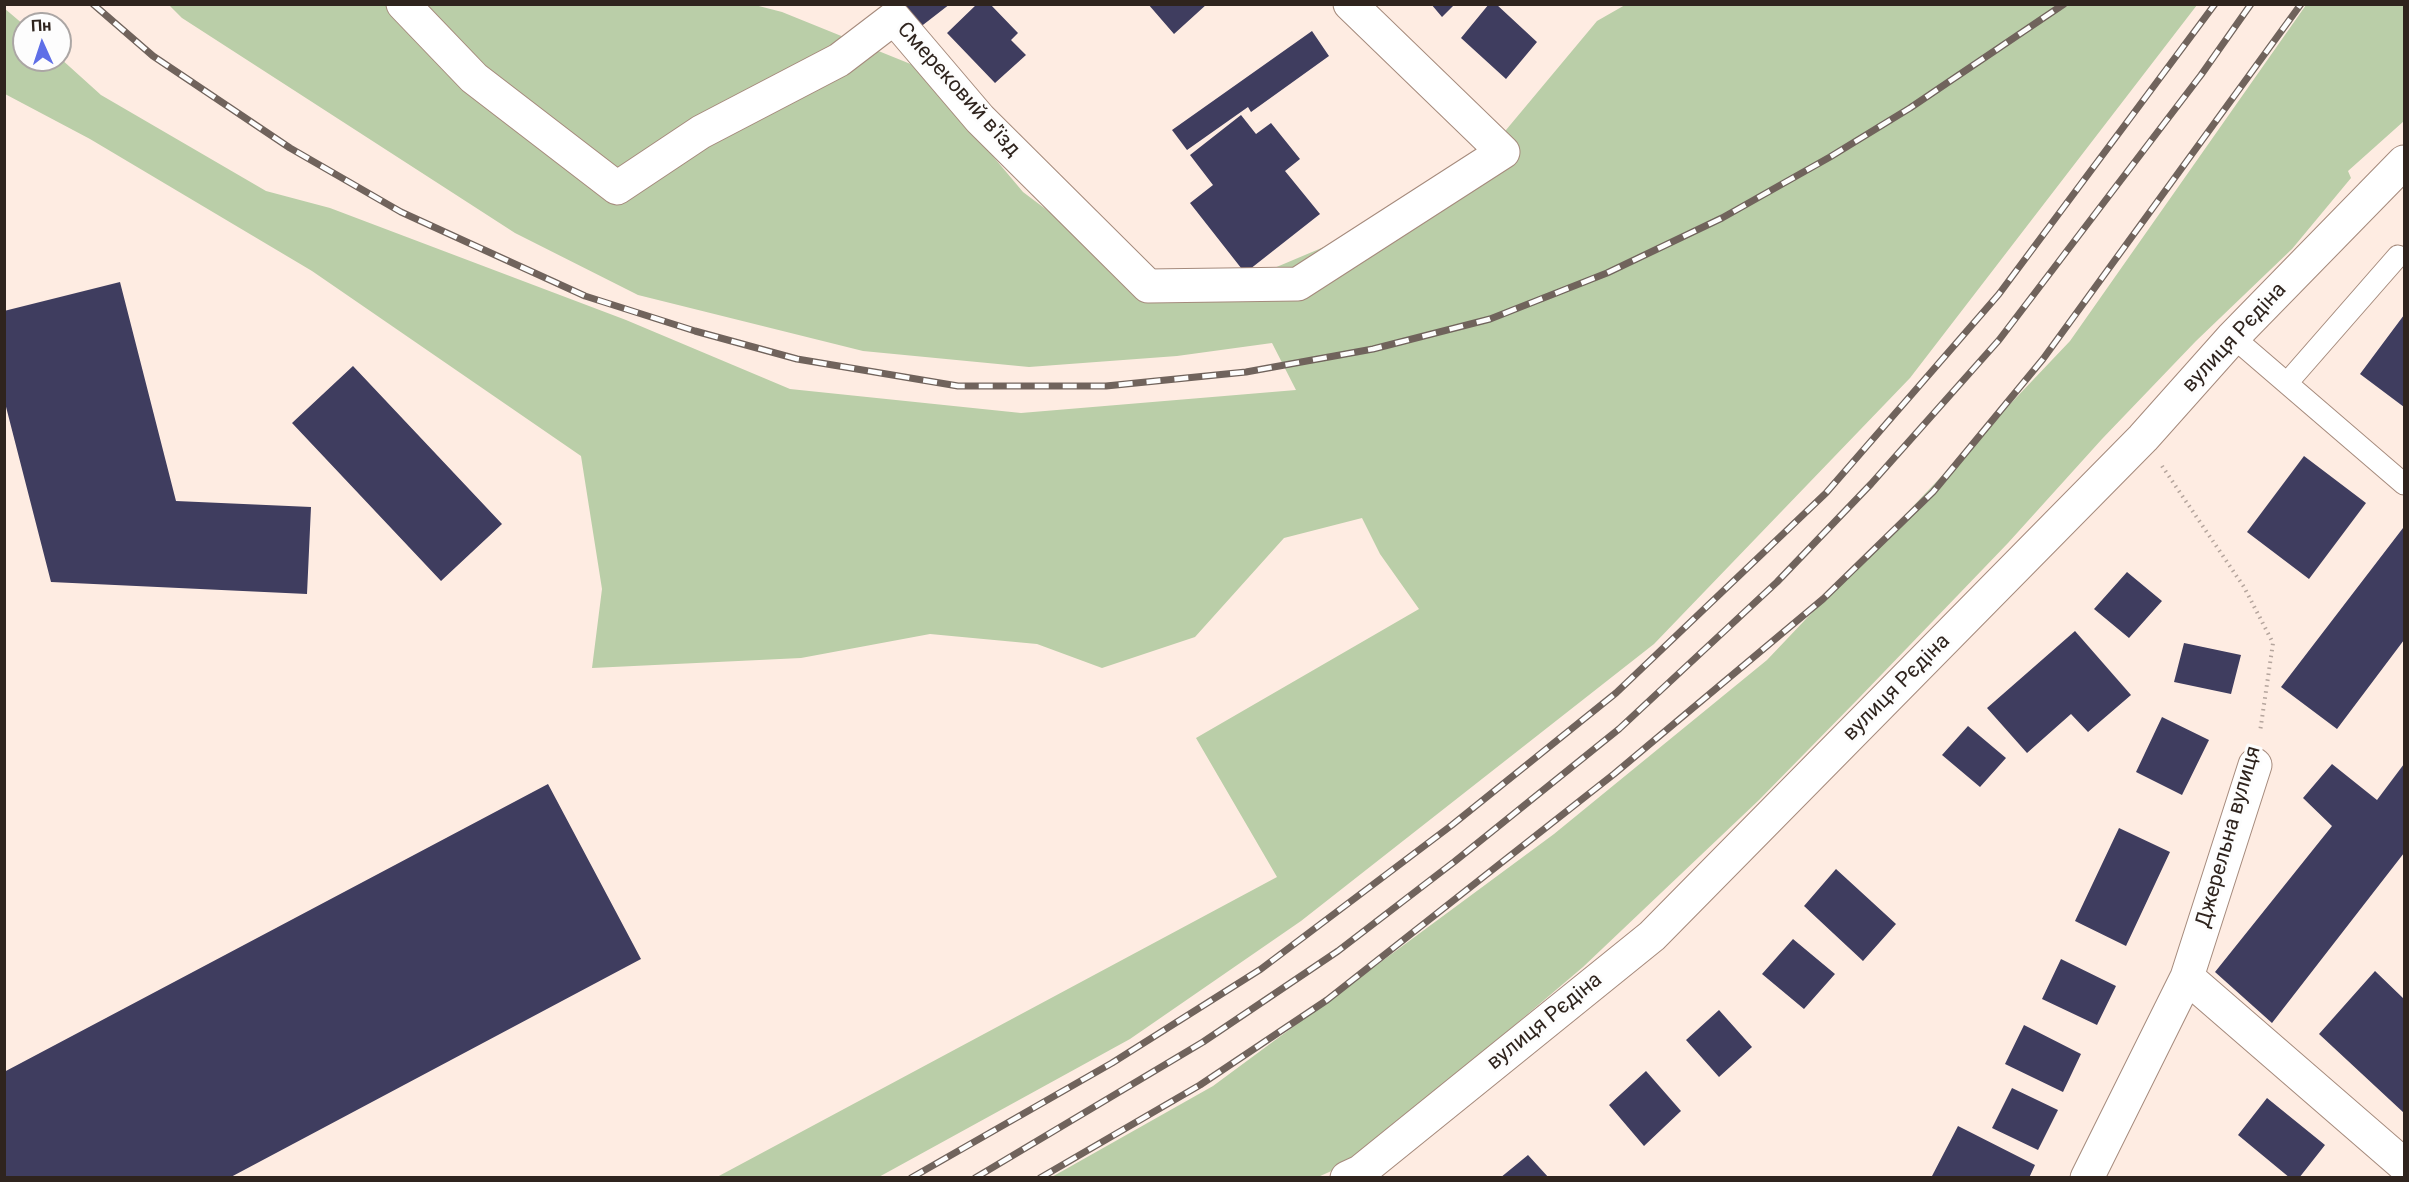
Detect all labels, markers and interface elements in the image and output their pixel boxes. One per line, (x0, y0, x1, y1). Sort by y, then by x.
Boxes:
north arrow (12, 12, 72, 72)
text: Пн (30, 16, 52, 36)
street label: Смерековий в'їзд (891, 18, 1025, 162)
street label: вулиця Рєдіна (2178, 278, 2292, 398)
street label: вулиця Рєдіна (1838, 629, 1956, 747)
street label: Джерельна вулиця (2191, 743, 2267, 931)
street label: вулиця Рєдіна (1482, 968, 1608, 1076)

